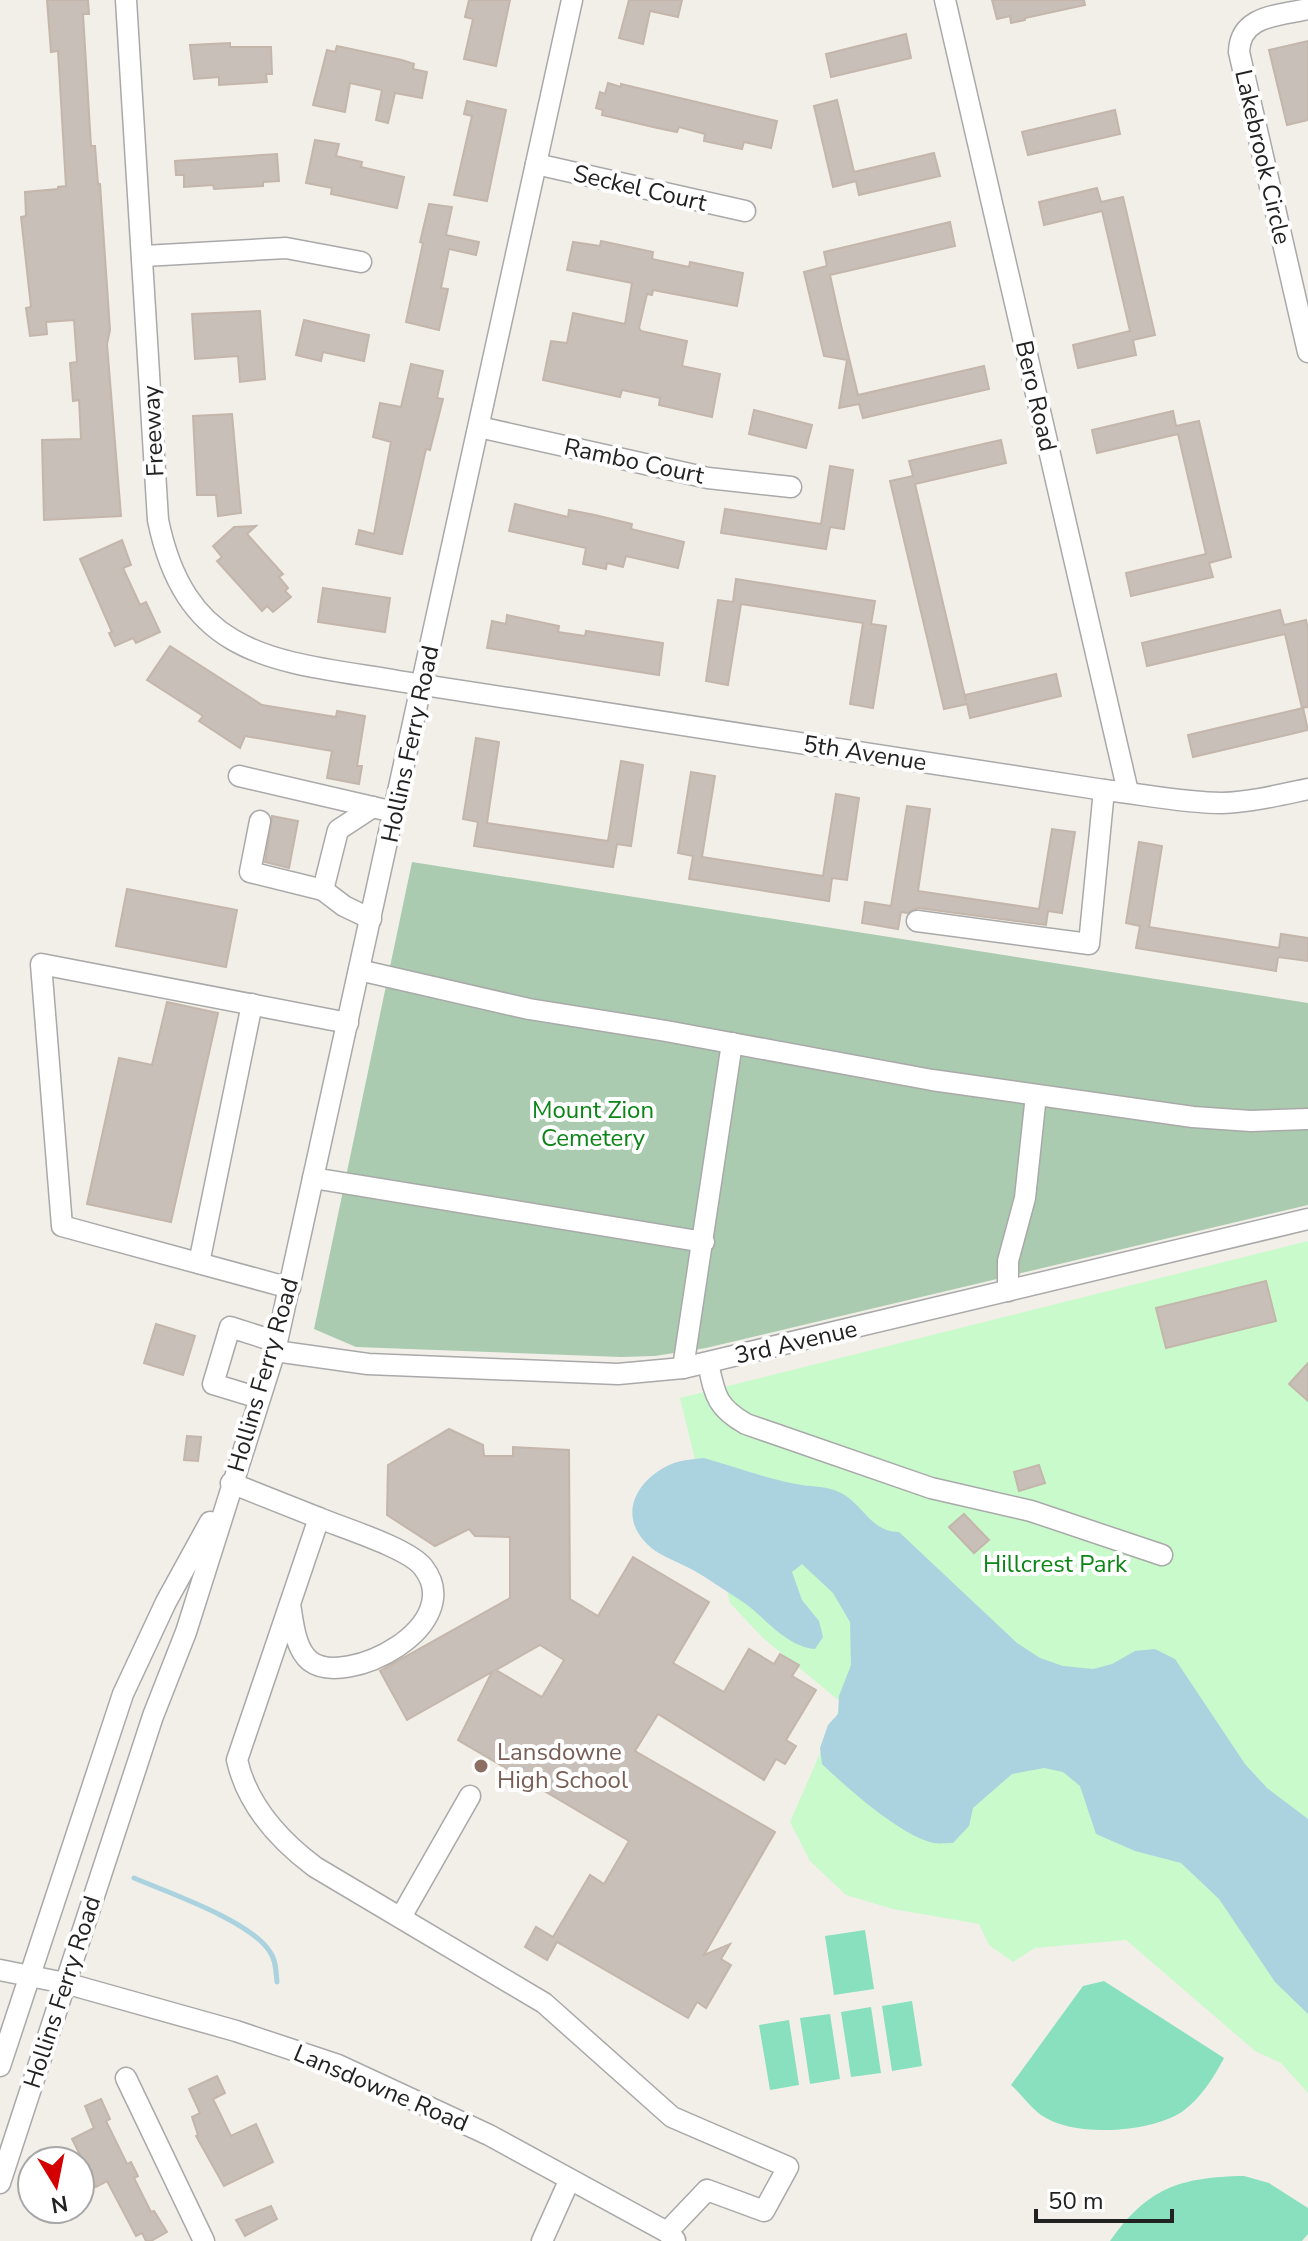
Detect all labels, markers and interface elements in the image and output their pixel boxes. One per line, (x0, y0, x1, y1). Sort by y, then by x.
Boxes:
street label: Lakebrook Circle (1227, 66, 1299, 248)
street label: Seckel Court (570, 157, 710, 219)
street label: Bero Road (1008, 337, 1064, 455)
street label: Freeway (135, 384, 171, 478)
street label: Rambo Court (561, 431, 708, 492)
street label: Hollins Ferry Road (374, 643, 446, 845)
street label: 5th Avenue (801, 727, 929, 779)
park label: Mount Zion Cemetery (532, 1094, 654, 1154)
street label: Hollins Ferry Road (220, 1274, 306, 1476)
street label: 3rd Avenue (732, 1312, 860, 1372)
park label: Hillcrest Park (983, 1548, 1128, 1580)
place label: Lansdowne High School (497, 1736, 628, 1796)
marker: Lansdowne High School (472, 1757, 490, 1775)
street label: Hollins Ferry Road (16, 1892, 108, 2092)
street label: Lansdowne Road (289, 2037, 473, 2139)
north arrow (16, 2145, 96, 2225)
scale bar (1036, 2173, 1172, 2223)
text: 50 m (1048, 2185, 1104, 2217)
text: N (49, 2188, 70, 2220)

